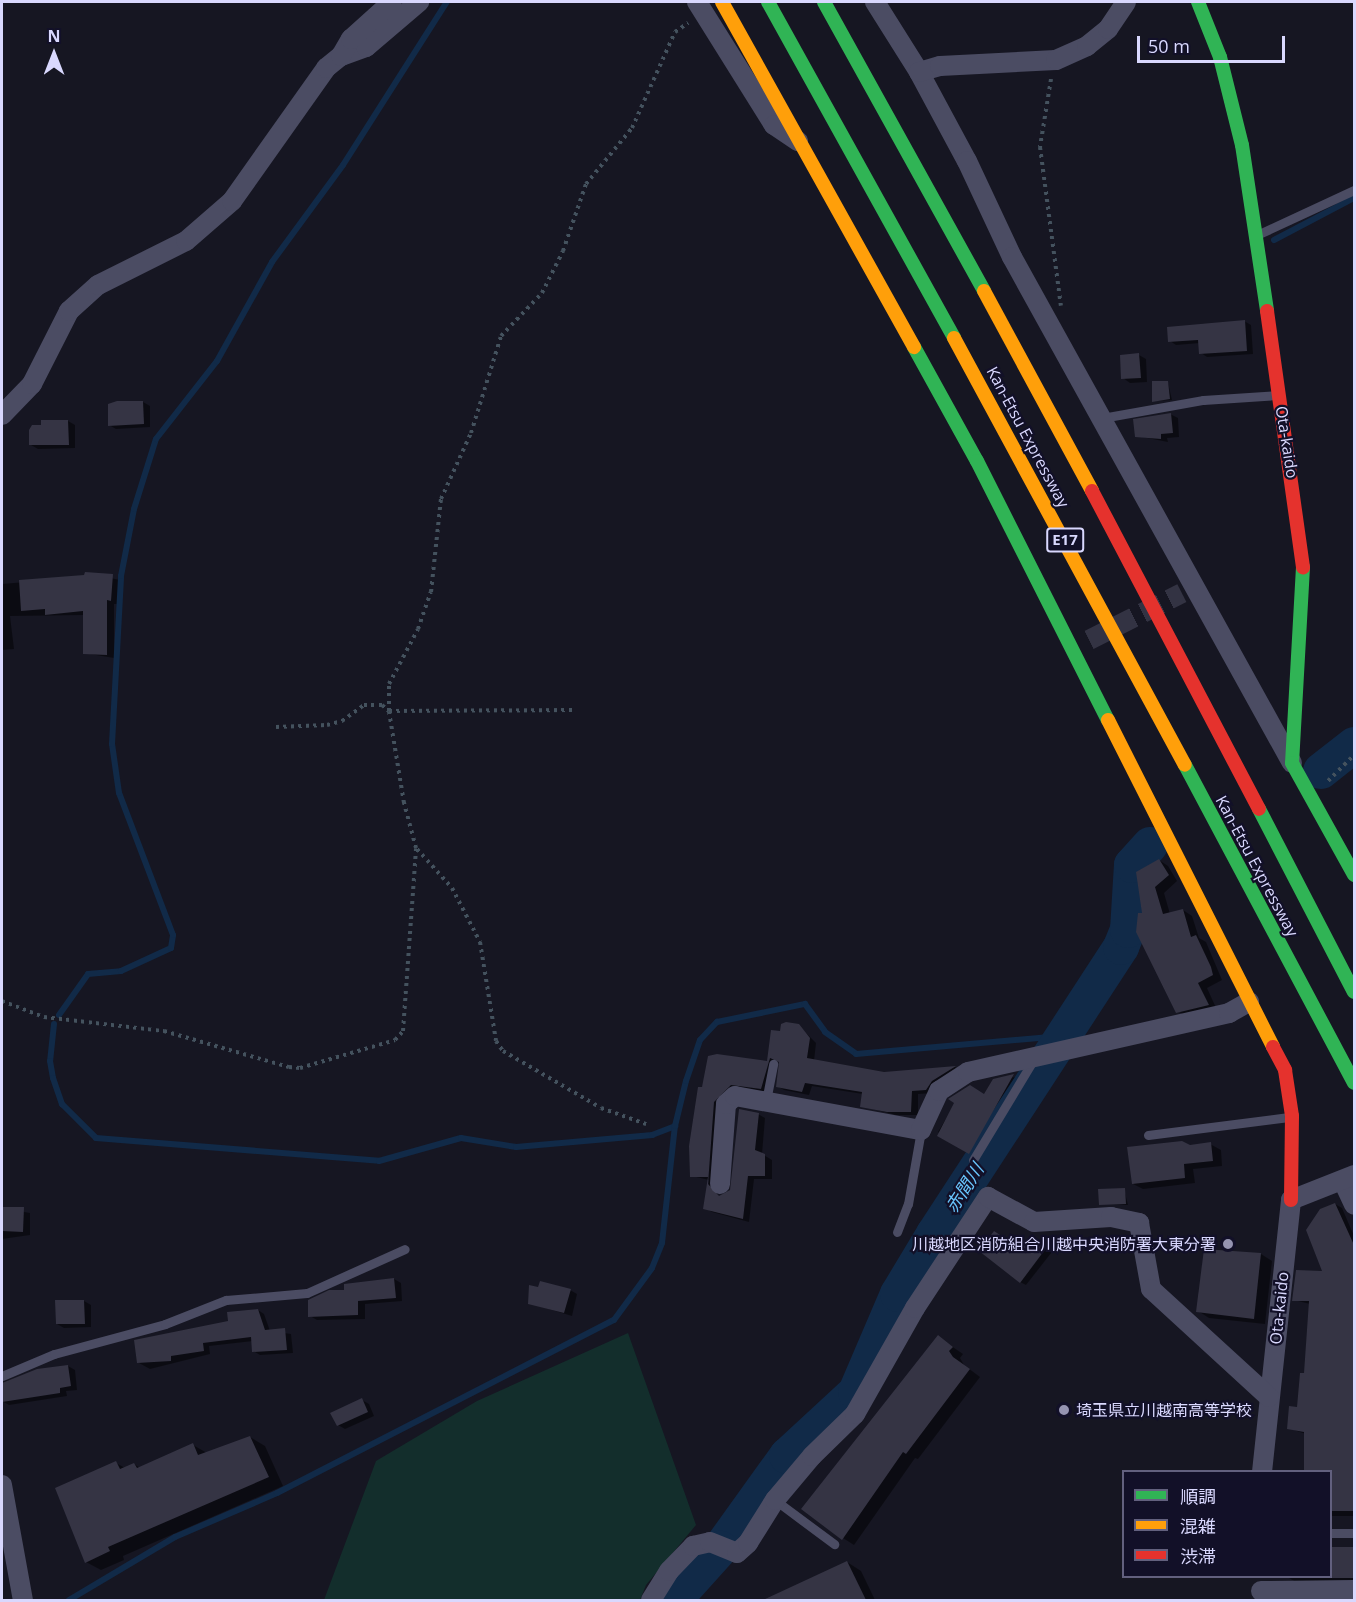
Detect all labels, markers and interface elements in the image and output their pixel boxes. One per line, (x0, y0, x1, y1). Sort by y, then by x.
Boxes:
north arrow (24, 24, 84, 84)
scale bar (1140, 24, 1288, 62)
text: N (47, 25, 61, 47)
text: 50 m (1148, 34, 1190, 58)
street label: Kan-Etsu Expressway (983, 363, 1073, 511)
street label: Ota-kaido (1272, 404, 1302, 480)
road number: E17 (1046, 528, 1084, 552)
street label: Kan-Etsu Expressway (1212, 792, 1302, 940)
water label: 赤間川 (940, 1159, 988, 1217)
place label: 川越地区消防組合川越中央消防署大東分署 (912, 1234, 1216, 1254)
marker: 川越地区消防組合川越中央消防署大東分署 (1221, 1237, 1235, 1251)
street label: Ota-kaido (1266, 1271, 1292, 1345)
place label: 埼玉県立川越南高等学校 (1076, 1400, 1252, 1420)
marker: 埼玉県立川越南高等学校 (1057, 1403, 1071, 1417)
legend (1122, 1470, 1332, 1578)
text: 順調 (1180, 1484, 1216, 1508)
text: 混雑 (1180, 1514, 1216, 1538)
text: 渋滞 (1180, 1544, 1216, 1568)

